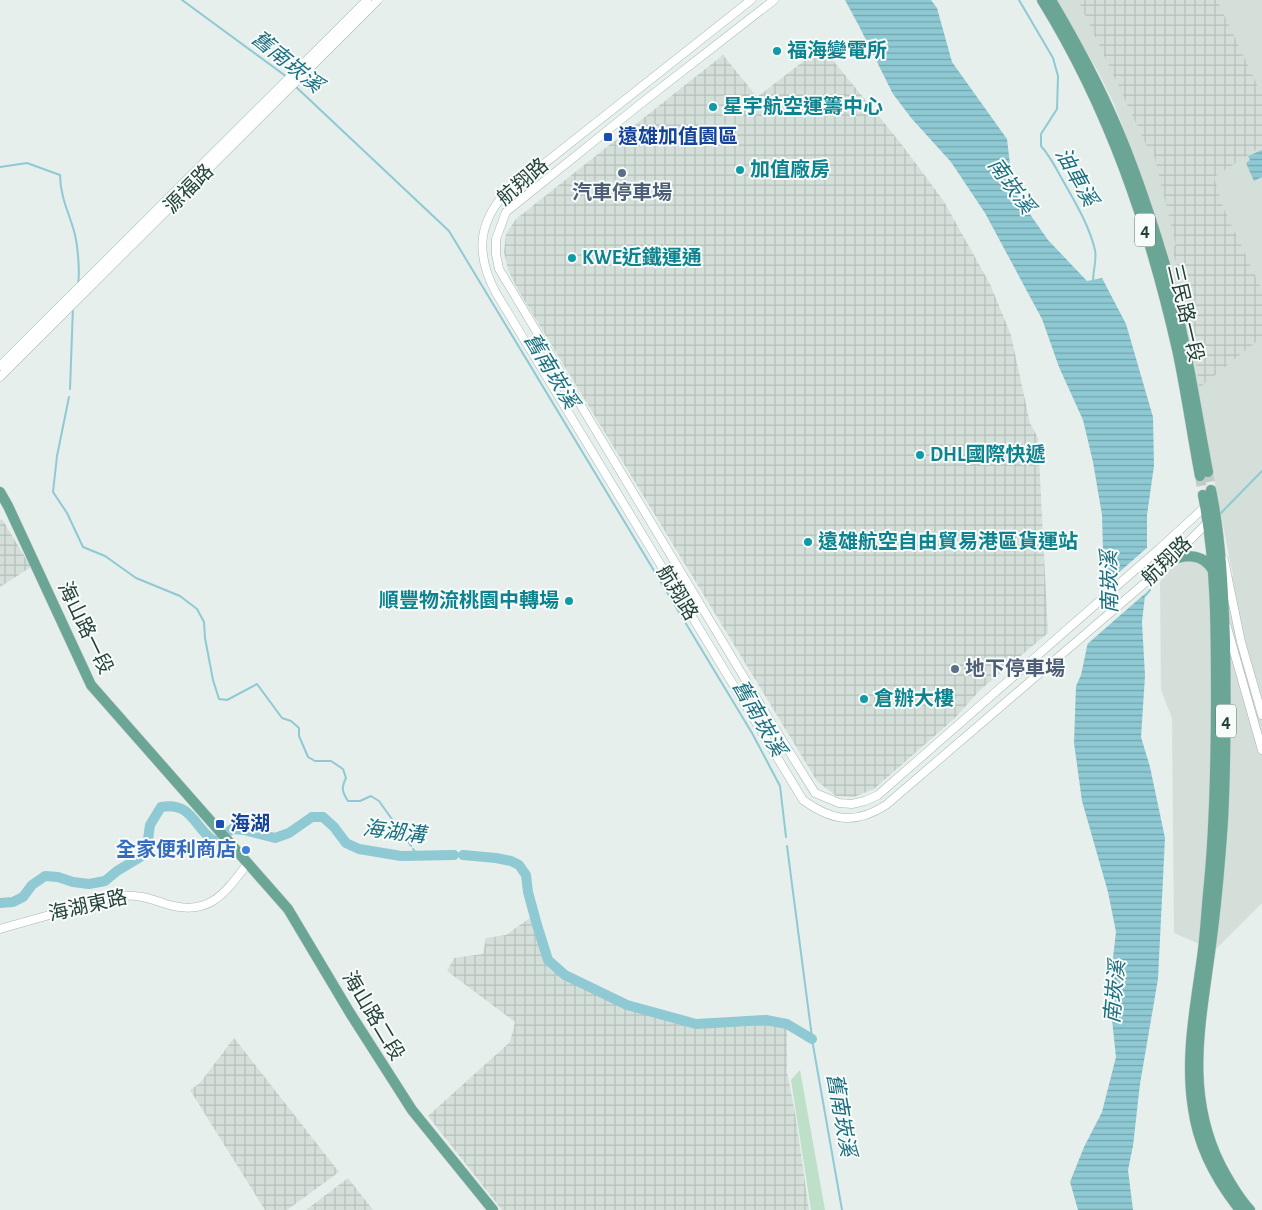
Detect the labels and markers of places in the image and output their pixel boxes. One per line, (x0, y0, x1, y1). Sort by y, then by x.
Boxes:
place label: 福海變電所 (787, 39, 887, 61)
marker: 福海變電所 (771, 45, 783, 57)
place label: 星宇航空運籌中心 (723, 95, 883, 117)
marker: 星宇航空運籌中心 (707, 101, 719, 113)
place label: 遠雄加值園區 (618, 126, 738, 147)
marker: 遠雄加值園區 (602, 131, 614, 143)
place label: 加值廠房 (750, 158, 830, 180)
marker: 加值廠房 (734, 164, 746, 176)
marker: 汽車停車場 (616, 167, 628, 179)
place label: 汽車停車場 (572, 181, 672, 203)
place label: KWE近鐵運通 (582, 246, 702, 268)
marker: KWE近鐵運通 (566, 252, 578, 264)
place label: DHL國際快遞 (930, 443, 1046, 465)
marker: DHL國際快遞 (914, 449, 926, 461)
place label: 遠雄航空自由貿易港區貨運站 (818, 530, 1078, 552)
marker: 遠雄航空自由貿易港區貨運站 (802, 536, 814, 548)
place label: 順豐物流桃園中轉場 (379, 589, 559, 611)
marker: 順豐物流桃園中轉場 (563, 595, 575, 607)
place label: 地下停車場 (965, 657, 1065, 679)
marker: 地下停車場 (949, 663, 961, 675)
place label: 倉辦大樓 (874, 687, 954, 709)
marker: 倉辦大樓 (858, 693, 870, 705)
place label: 海湖 (230, 812, 270, 834)
marker: 海湖 (214, 818, 226, 830)
place label: 全家便利商店 (116, 838, 236, 860)
marker: 全家便利商店 (240, 844, 252, 856)

